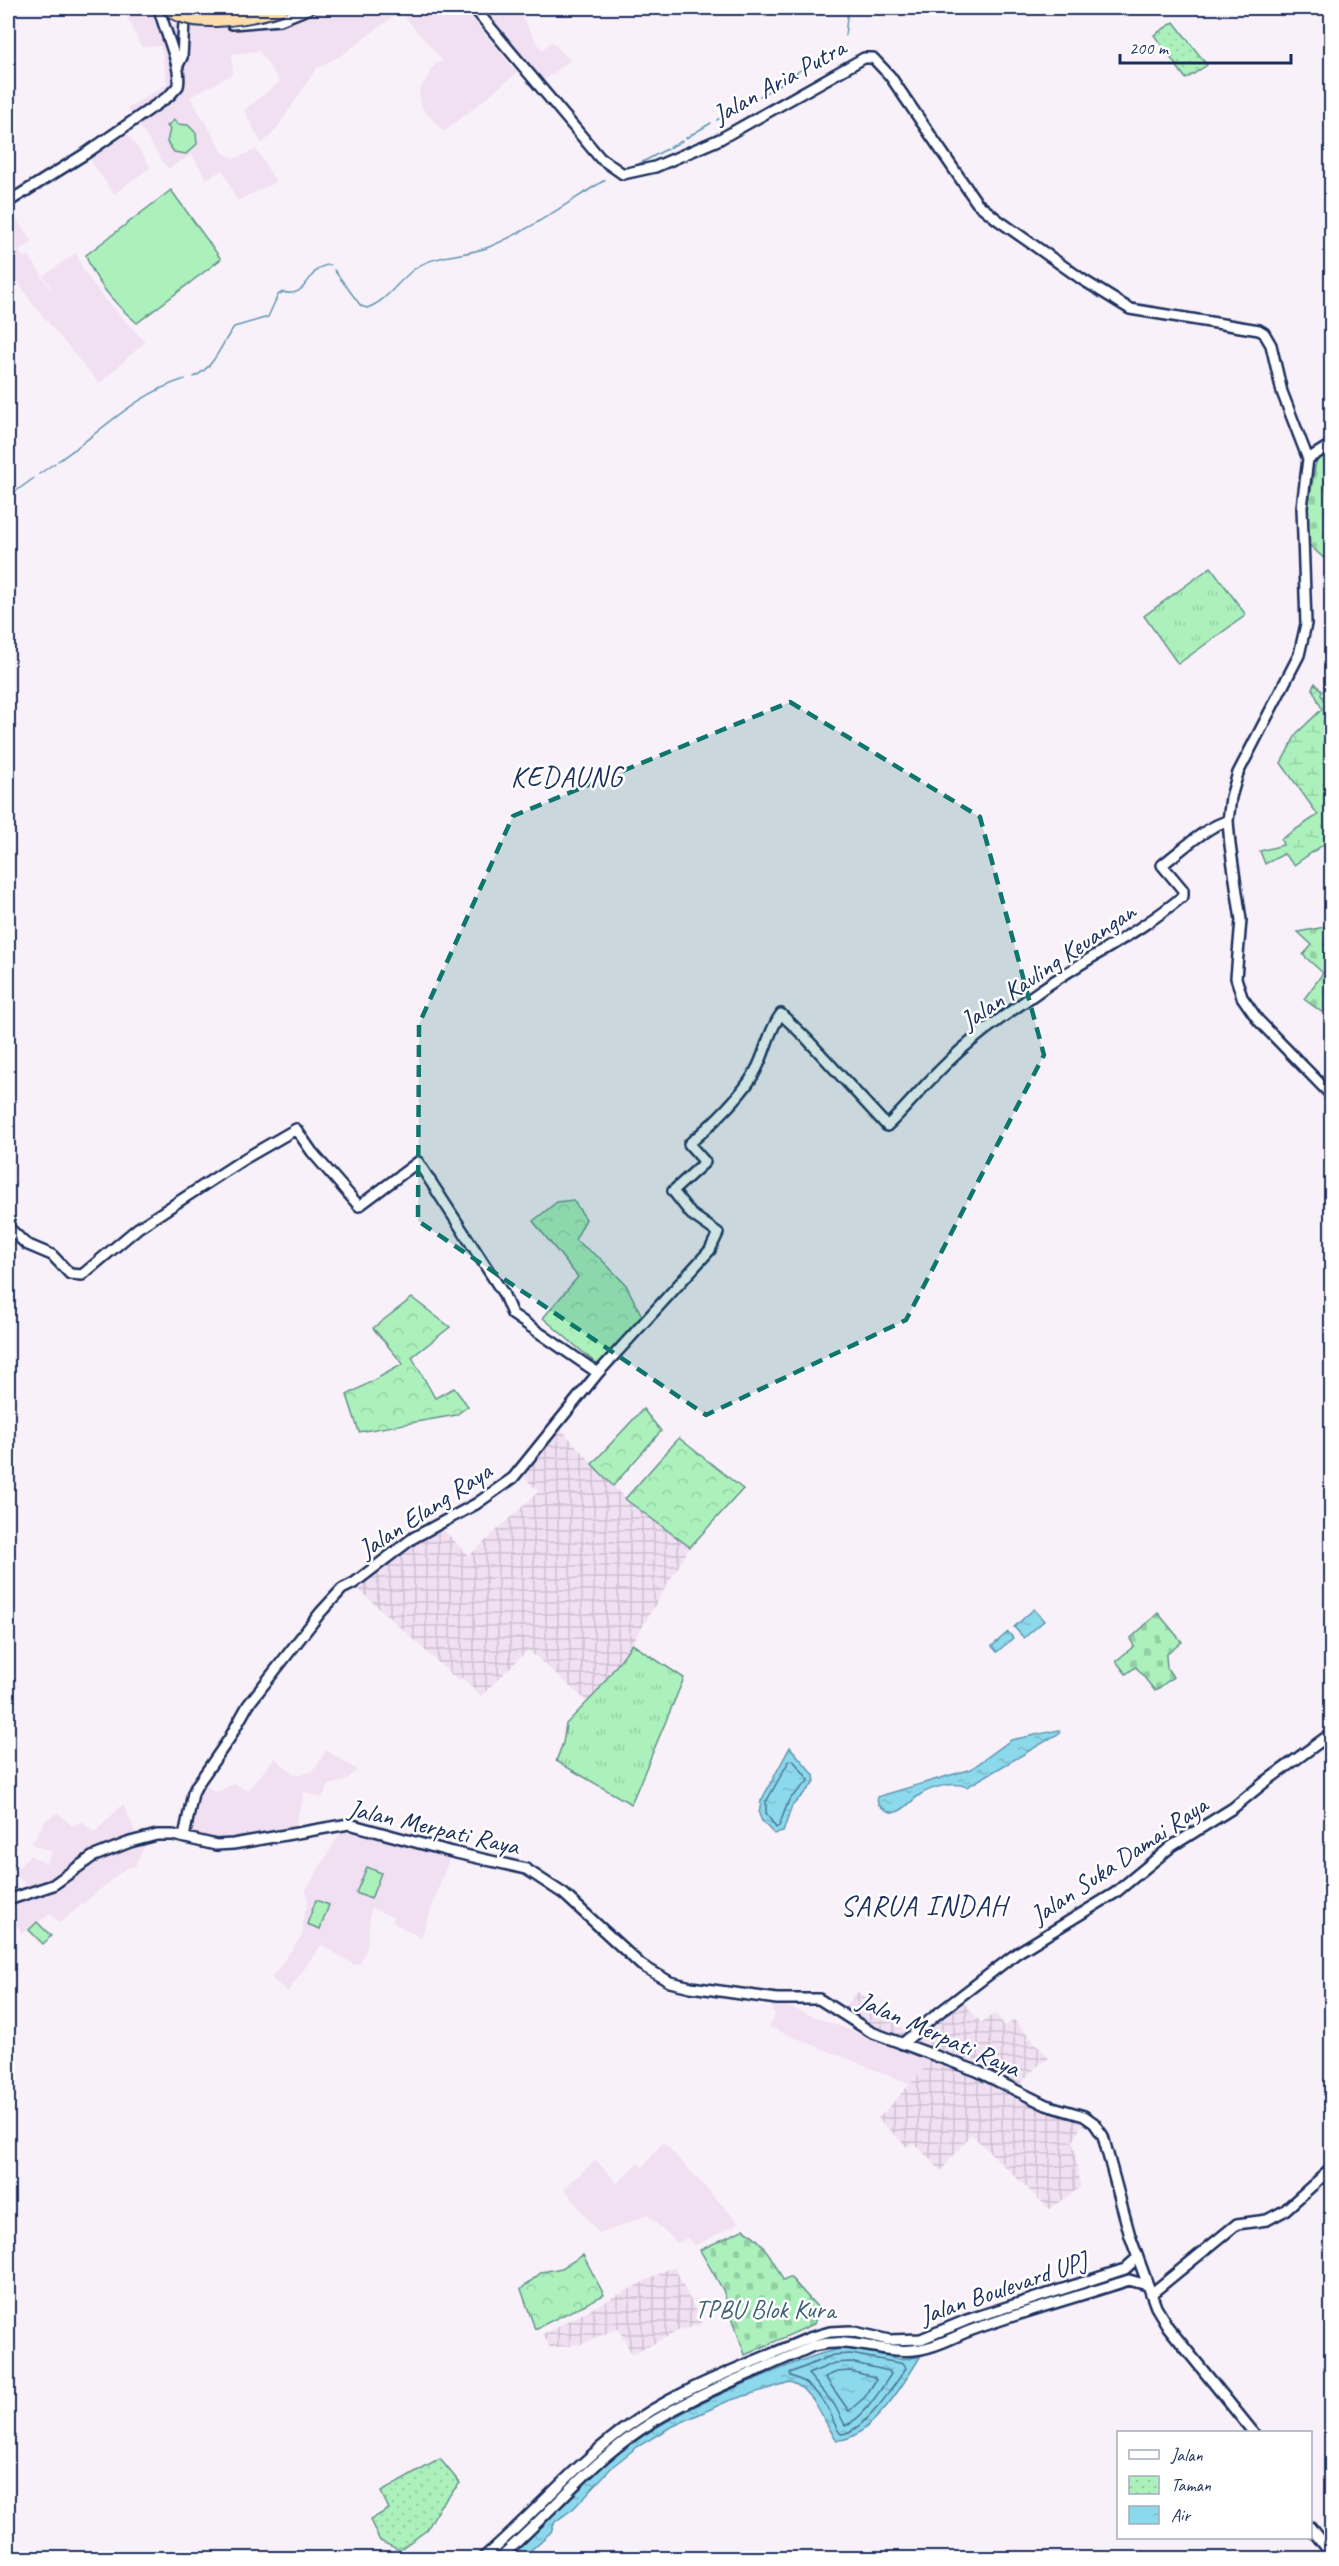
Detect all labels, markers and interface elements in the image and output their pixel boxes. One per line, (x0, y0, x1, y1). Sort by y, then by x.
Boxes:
scale bar (1120, 27, 1291, 65)
street label: Jalan Aria Putra (705, 30, 853, 132)
text: 200 m (1129, 37, 1170, 59)
district label: KEDAUNG (511, 759, 625, 794)
street label: Jalan Kavling Keuangan (952, 894, 1143, 1038)
street label: Jalan Elang Raya (350, 1454, 499, 1566)
street label: Jalan Suka Damai Raya (1022, 1787, 1216, 1933)
street label: Jalan Merpati Raya (344, 1791, 524, 1863)
district label: SARUA INDAH (841, 1888, 1010, 1923)
street label: Jalan Merpati Raya (851, 1983, 1027, 2085)
street label: Jalan Boulevard UPJ (913, 2243, 1095, 2333)
park label: TPBU Blok Kura (695, 2293, 838, 2326)
legend (1117, 2431, 1312, 2539)
text: Jalan (1170, 2444, 1203, 2466)
text: Taman (1171, 2474, 1212, 2496)
text: Air (1171, 2504, 1192, 2526)

